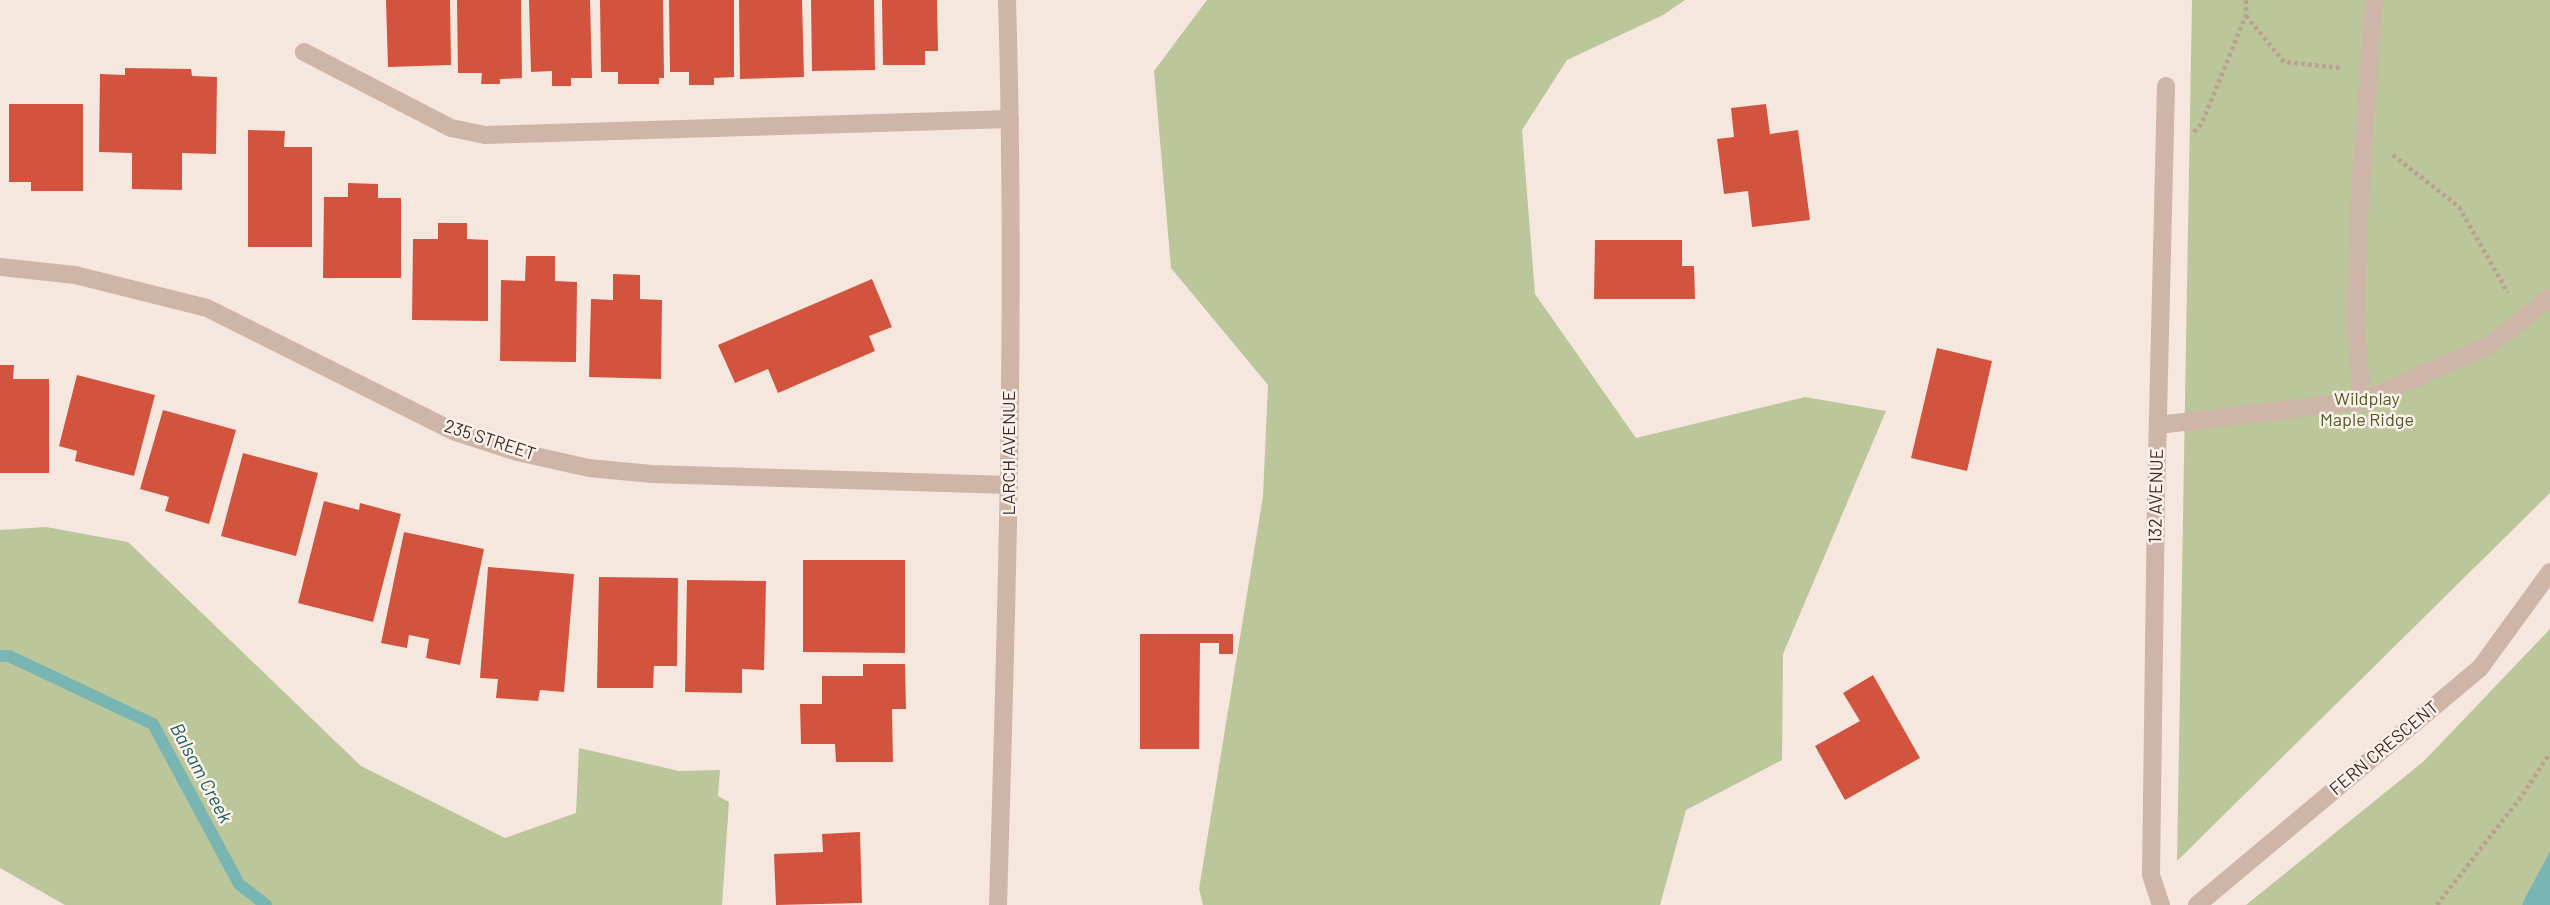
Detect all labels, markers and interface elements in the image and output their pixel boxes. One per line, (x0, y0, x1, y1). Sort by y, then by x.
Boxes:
park label: Wildplay Maple Ridge (2320, 388, 2414, 430)
street label: LARCH AVENUE (998, 390, 1020, 516)
street label: 235 STREET (441, 415, 539, 465)
street label: 132 AVENUE (2144, 448, 2168, 544)
street label: FERN CRESCENT (2325, 696, 2443, 800)
water label: Balsam Creek (165, 719, 237, 827)

